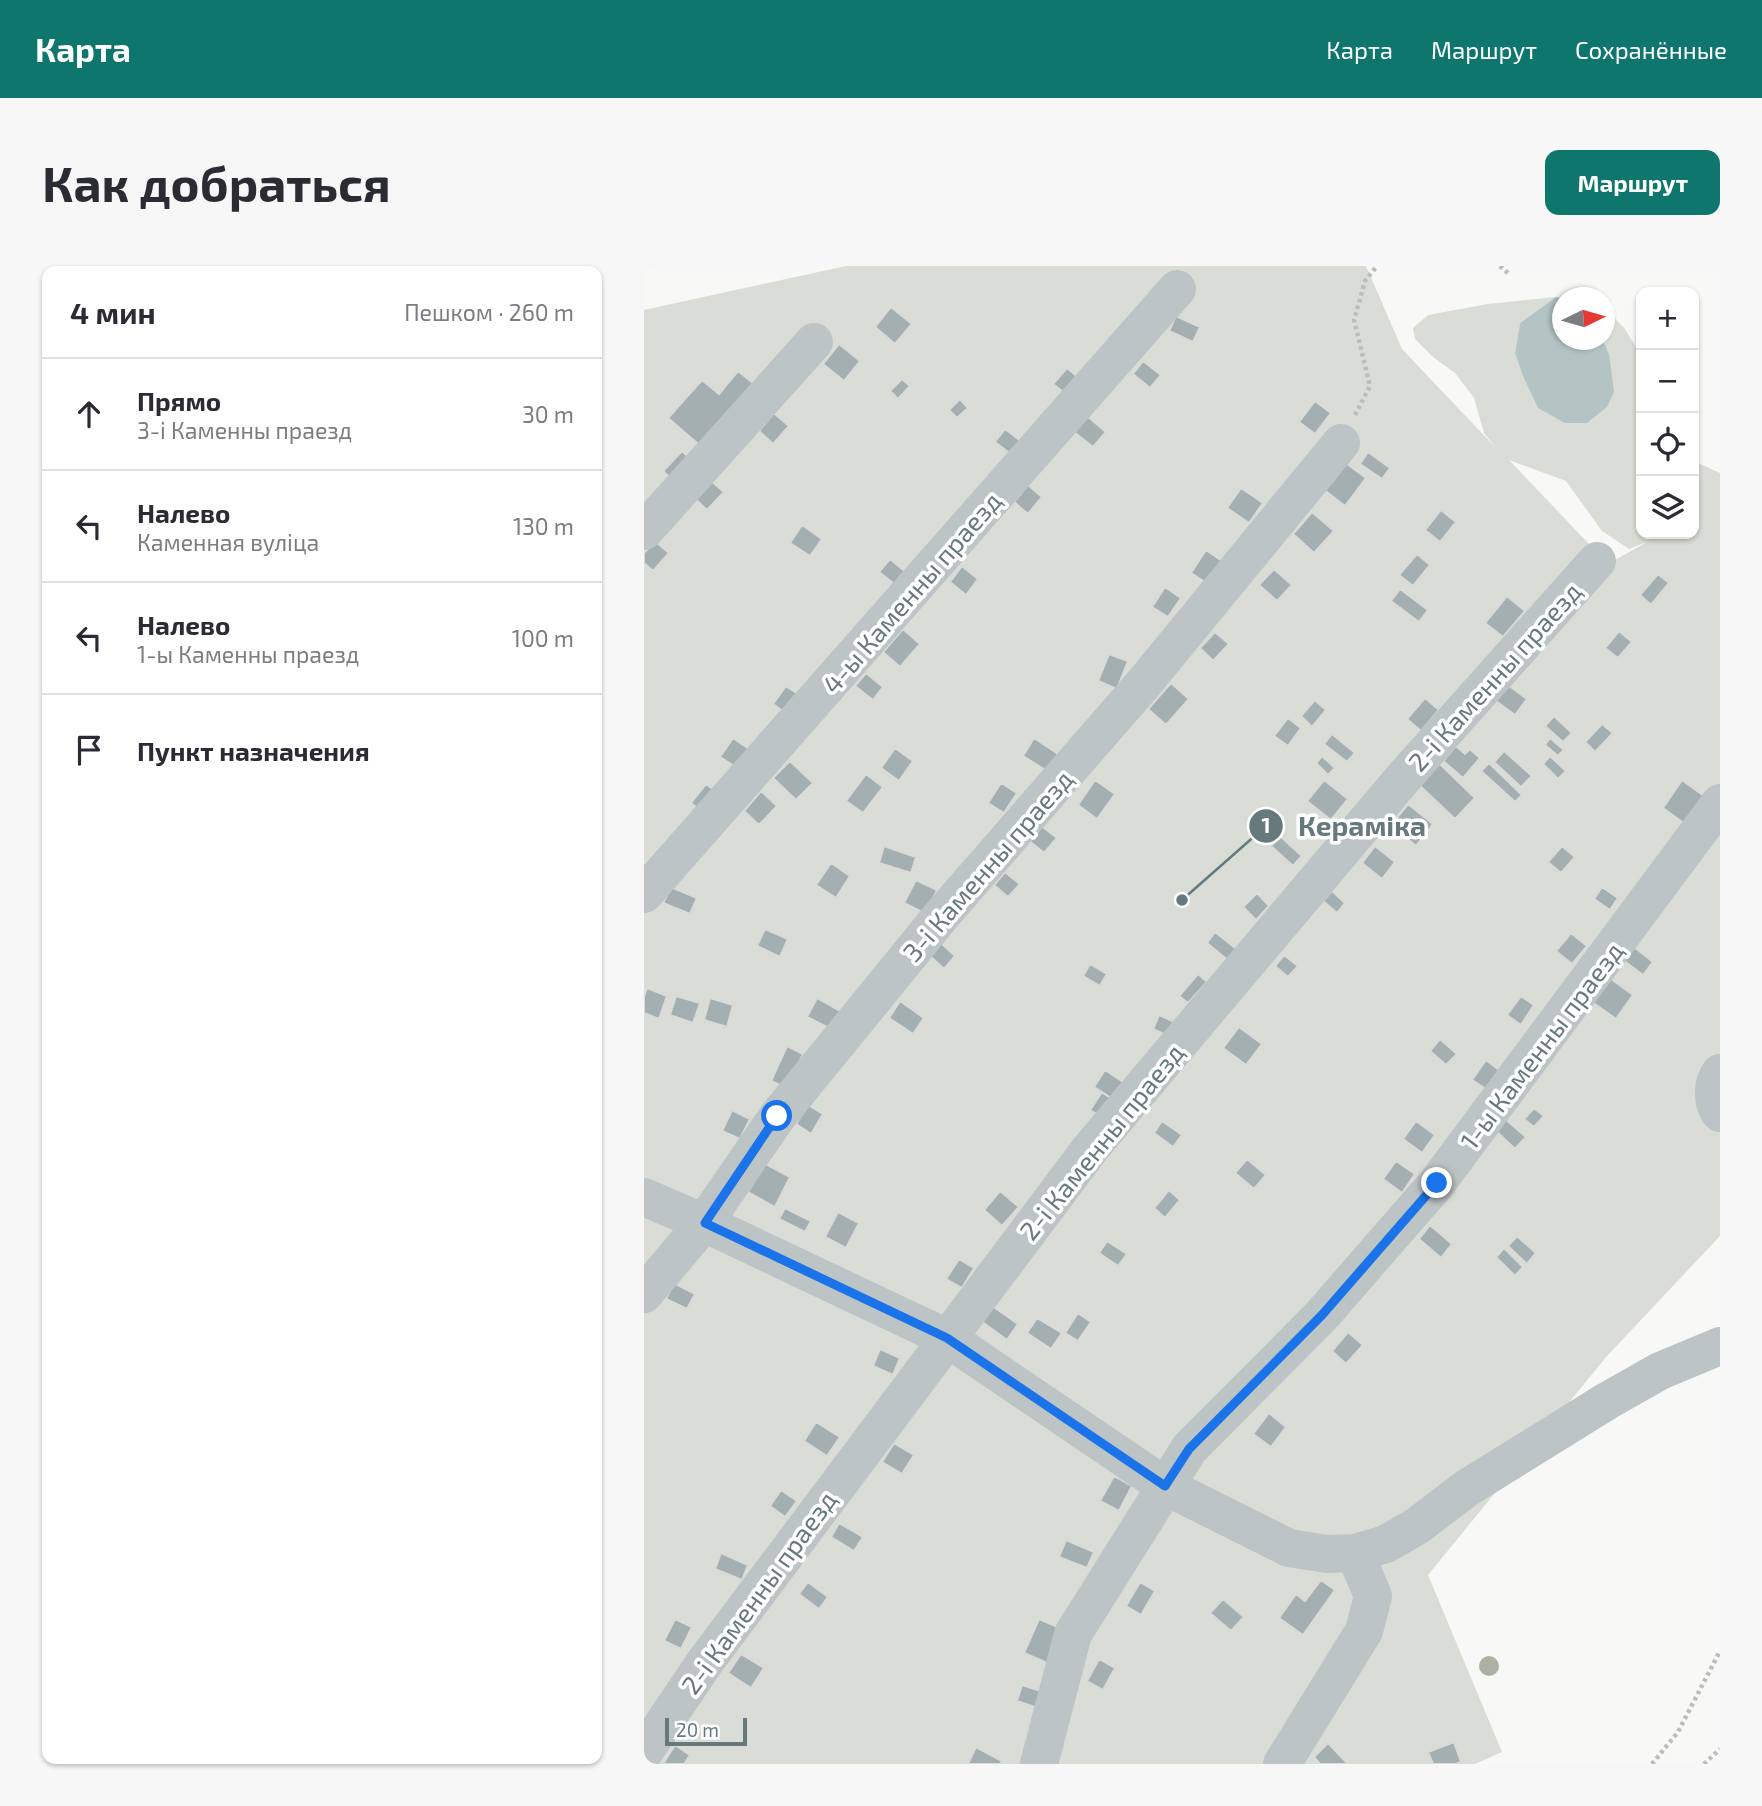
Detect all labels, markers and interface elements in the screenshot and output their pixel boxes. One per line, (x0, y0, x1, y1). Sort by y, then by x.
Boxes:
text: Карта (35, 29, 131, 69)
text: Карта (1326, 35, 1393, 64)
text: Маршрут (1431, 35, 1537, 64)
text: Сохранённые (1575, 35, 1727, 64)
button: Маршрут (1545, 150, 1720, 215)
text: Как добраться (42, 153, 391, 212)
north arrow (1552, 287, 1615, 350)
map controls (1636, 287, 1699, 539)
button: + (1636, 287, 1699, 350)
text: 4 мин (70, 294, 156, 330)
text: Пешком · 260 m (404, 298, 574, 326)
button: − (1636, 350, 1699, 413)
text: Прямо (137, 385, 221, 416)
icon: ahead (70, 395, 108, 433)
text: 30 m (522, 400, 574, 428)
button: locate (1636, 413, 1699, 476)
text: 3-і Каменны праезд (137, 416, 352, 444)
button: layers (1636, 476, 1699, 539)
street label: 4-ы Каменны праезд (815, 485, 1007, 699)
text: Налево (137, 497, 230, 528)
icon: left (70, 507, 108, 545)
text: 130 m (513, 512, 574, 540)
text: Каменная вуліца (137, 528, 319, 556)
street label: 2-і Каменны праезд (1401, 575, 1587, 777)
text: Налево (137, 609, 230, 640)
icon: left (70, 619, 108, 657)
text: 100 m (512, 624, 574, 652)
text: 1-ы Каменны праезд (137, 640, 359, 668)
icon: arrive (70, 731, 108, 769)
text: Пункт назначения (137, 735, 370, 766)
street label: 3-і Каменны праезд (896, 763, 1078, 967)
callout: Кераміка (1249, 802, 1440, 851)
text: Кераміка (1298, 808, 1426, 842)
text: 1 (1261, 812, 1271, 837)
street label: 1-ы Каменны праезд (1453, 935, 1629, 1155)
street label: 2-і Каменны праезд (1012, 1037, 1190, 1245)
route start (761, 1100, 792, 1131)
route end (1421, 1167, 1452, 1198)
street label: 2-і Каменны праезд (674, 1484, 842, 1700)
scale bar (665, 1715, 747, 1747)
text: 20 m (676, 1718, 719, 1741)

